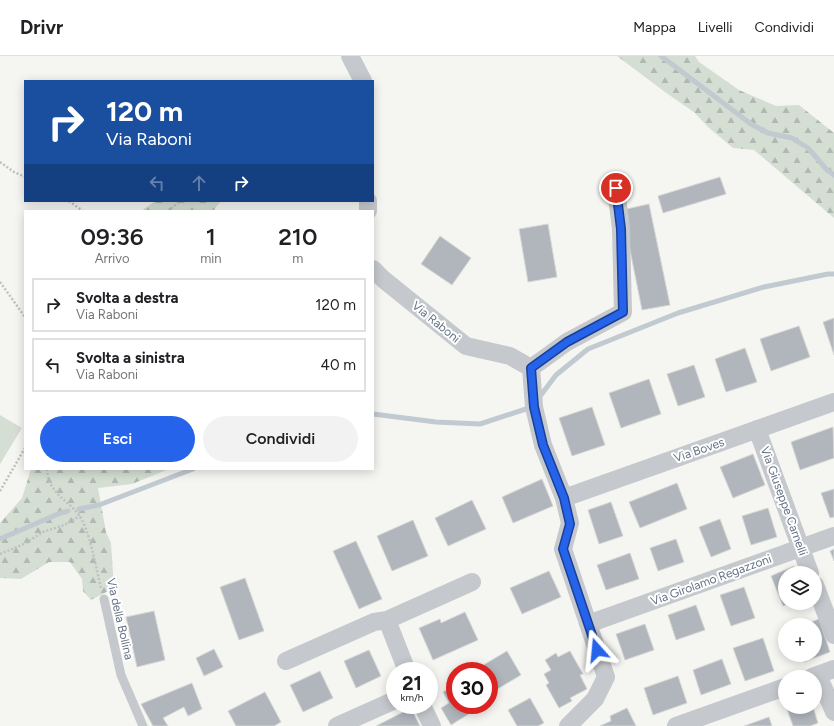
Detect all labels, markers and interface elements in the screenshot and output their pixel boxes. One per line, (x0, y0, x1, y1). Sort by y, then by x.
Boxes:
text: Drivr (20, 16, 63, 39)
text: Mappa (633, 19, 676, 36)
text: Livelli (698, 19, 733, 36)
text: Condividi (755, 19, 814, 36)
text: 120 m (106, 94, 183, 128)
icon: right (40, 96, 92, 148)
text: Via Raboni (106, 128, 192, 150)
pin (599, 171, 633, 205)
icon: left (146, 172, 168, 194)
icon: ahead (188, 172, 210, 194)
icon: right (230, 172, 252, 194)
icon: arrive (605, 177, 627, 199)
text: 09:36 (81, 222, 144, 251)
text: 1 (206, 222, 216, 251)
text: 210 (278, 222, 317, 251)
text: Arrivo (95, 251, 129, 266)
text: min (200, 251, 222, 266)
text: m (292, 251, 303, 266)
text: Svolta a destra (76, 289, 179, 307)
icon: right (42, 294, 64, 316)
text: 120 m (315, 296, 356, 314)
street label: Via Raboni (409, 299, 463, 345)
text: Via Raboni (76, 307, 138, 322)
text: Svolta a sinistra (76, 349, 185, 367)
icon: left (42, 354, 64, 376)
text: 40 m (321, 356, 356, 374)
text: Via Raboni (76, 367, 138, 382)
button: Esci (40, 416, 195, 462)
button: Condividi (203, 416, 358, 462)
street label: Via Boves (672, 435, 727, 465)
street label: Via Giuseppe Carnelli (758, 445, 810, 557)
street label: Via Girolamo Regazzoni (649, 552, 773, 608)
map controls (778, 566, 822, 714)
button: layers (778, 566, 822, 610)
street label: Via della Bollina (104, 577, 136, 661)
button: + (778, 618, 822, 662)
position arrow (576, 629, 618, 671)
speed limit sign: 30 (446, 662, 498, 714)
button: − (778, 670, 822, 714)
text: 21 (402, 671, 422, 695)
text: km/h (401, 691, 423, 704)

